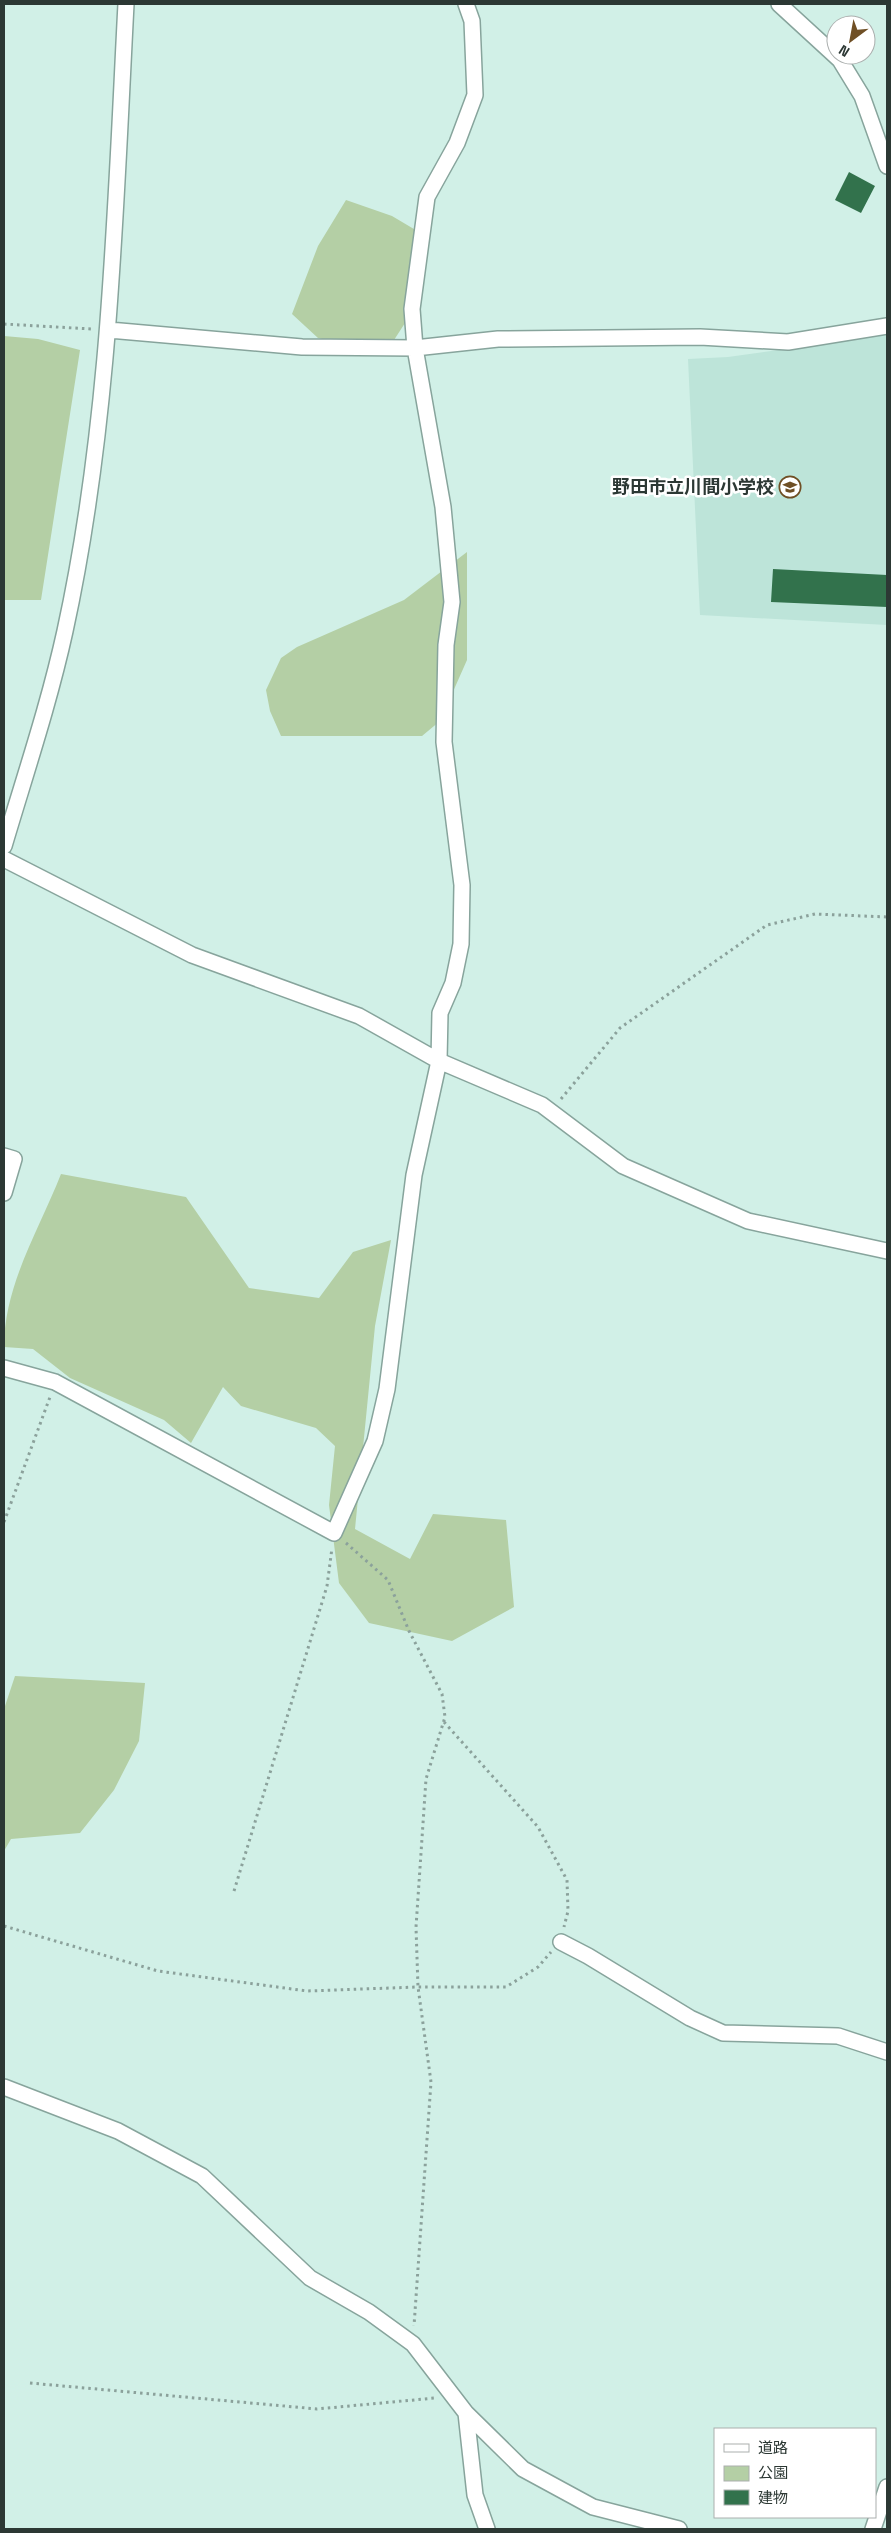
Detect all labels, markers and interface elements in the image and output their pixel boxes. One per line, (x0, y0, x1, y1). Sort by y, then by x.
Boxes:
north arrow (826, 15, 876, 65)
text: N (835, 41, 853, 61)
place label: 野田市立川間小学校 (612, 475, 774, 498)
school or university icon: 野田市立川間小学校 (778, 475, 802, 499)
legend (714, 2428, 876, 2518)
text: 道路 (758, 2438, 788, 2457)
text: 公園 (758, 2463, 788, 2482)
text: 建物 (758, 2488, 788, 2507)

